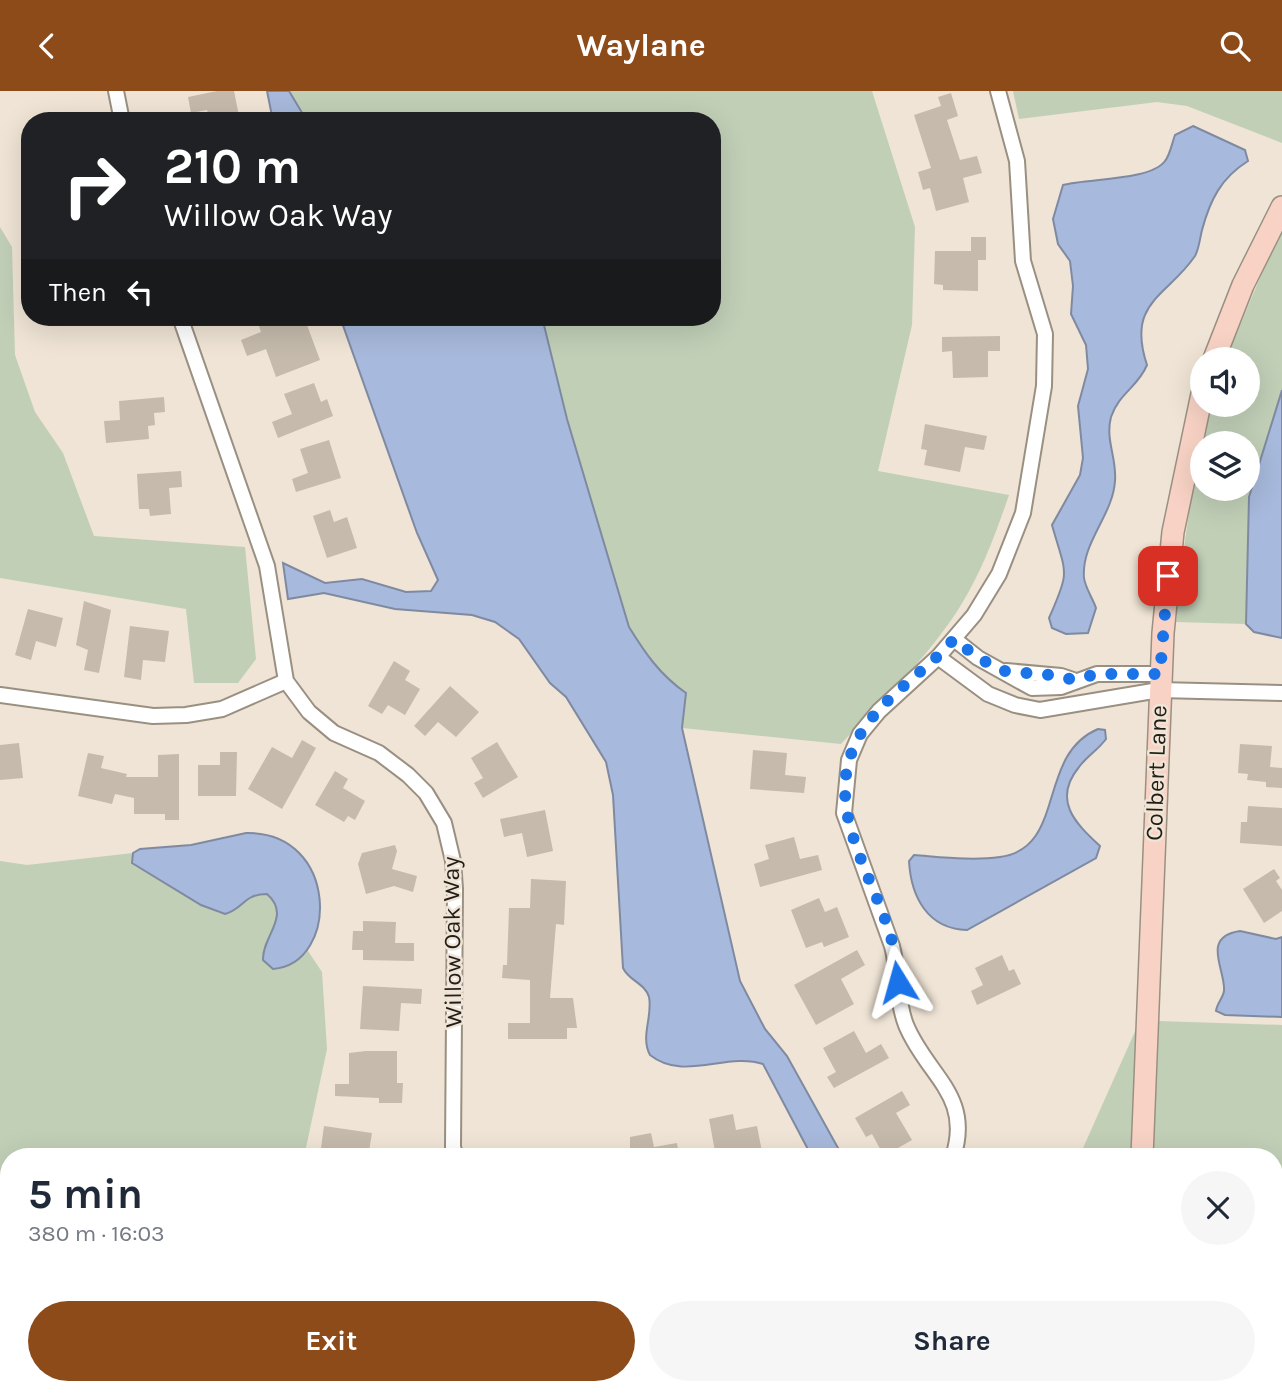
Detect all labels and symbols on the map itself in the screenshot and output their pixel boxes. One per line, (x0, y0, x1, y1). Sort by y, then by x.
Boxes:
pin (1138, 546, 1198, 606)
street label: Colbert Lane (1140, 705, 1172, 841)
street label: Willow Oak Way (437, 856, 467, 1028)
position arrow (861, 945, 935, 1019)

